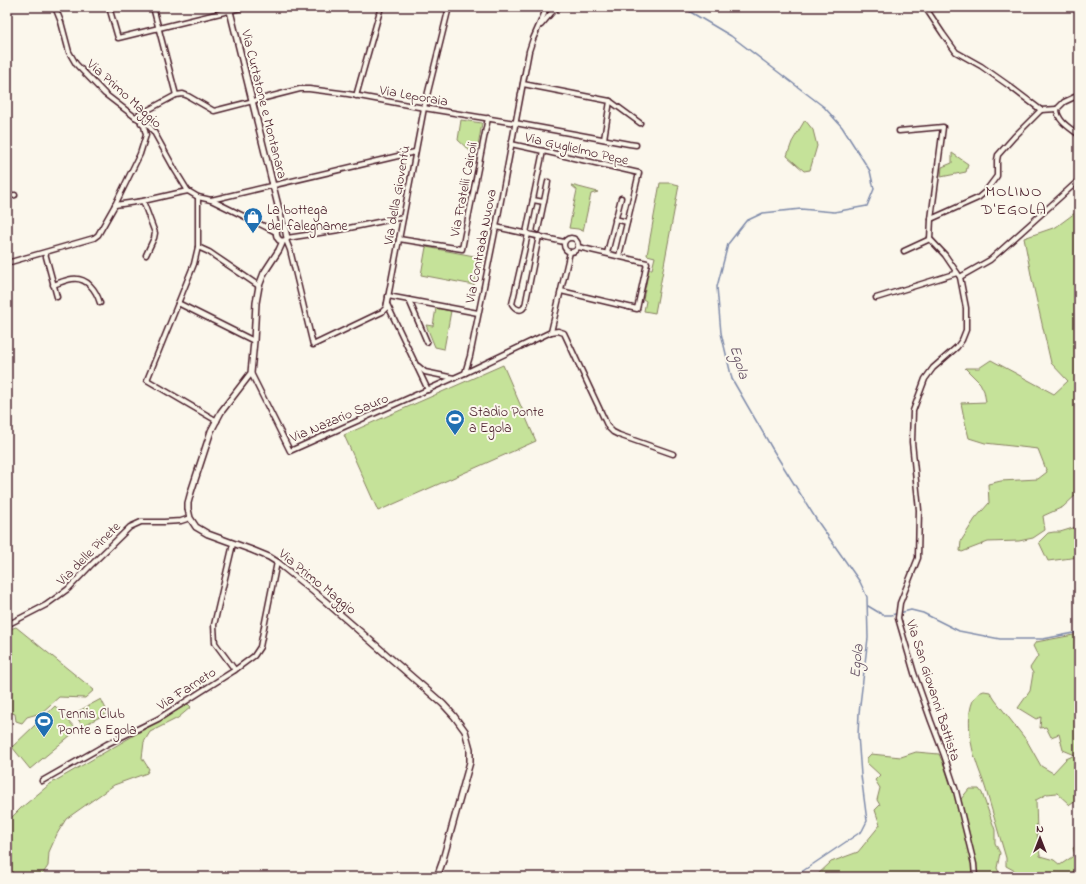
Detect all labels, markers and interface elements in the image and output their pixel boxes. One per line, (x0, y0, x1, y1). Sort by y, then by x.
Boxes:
street label: Via Curtatone e Montanara (235, 27, 292, 181)
street label: Via Primo Maggio (80, 54, 166, 134)
street label: Via Leporaia (377, 80, 450, 113)
street label: Via Guglielmo Pepe (521, 127, 631, 173)
street label: Via Fratelli Cairoli (445, 140, 484, 240)
street label: Via della Gioventù (378, 144, 417, 248)
district label: MOLINO D'EGOLA (980, 180, 1047, 222)
street label: Via Contrada Nuova (460, 187, 503, 306)
place label: La bottega del falegname (267, 200, 348, 238)
shop icon: La bottega del falegname (242, 206, 264, 234)
water label: Egola (723, 343, 755, 383)
street label: Via Nazario Sauro (286, 388, 392, 449)
place label: Stadio Ponte a Egola (469, 402, 545, 440)
sports icon: Stadio Ponte a Egola (444, 408, 466, 436)
street label: Via delle Pinete (51, 517, 126, 592)
street label: Via Primo Maggio (272, 543, 361, 621)
street label: Via San Giovanni Battista (899, 616, 965, 764)
water label: Egola (844, 642, 871, 679)
street label: Via Farneto (152, 662, 221, 717)
place label: Tennis Club Ponte a Egola (58, 704, 137, 742)
sports icon: Tennis Club Ponte a Egola (33, 710, 55, 738)
north arrow (1020, 818, 1060, 858)
text: N (1036, 821, 1044, 837)

